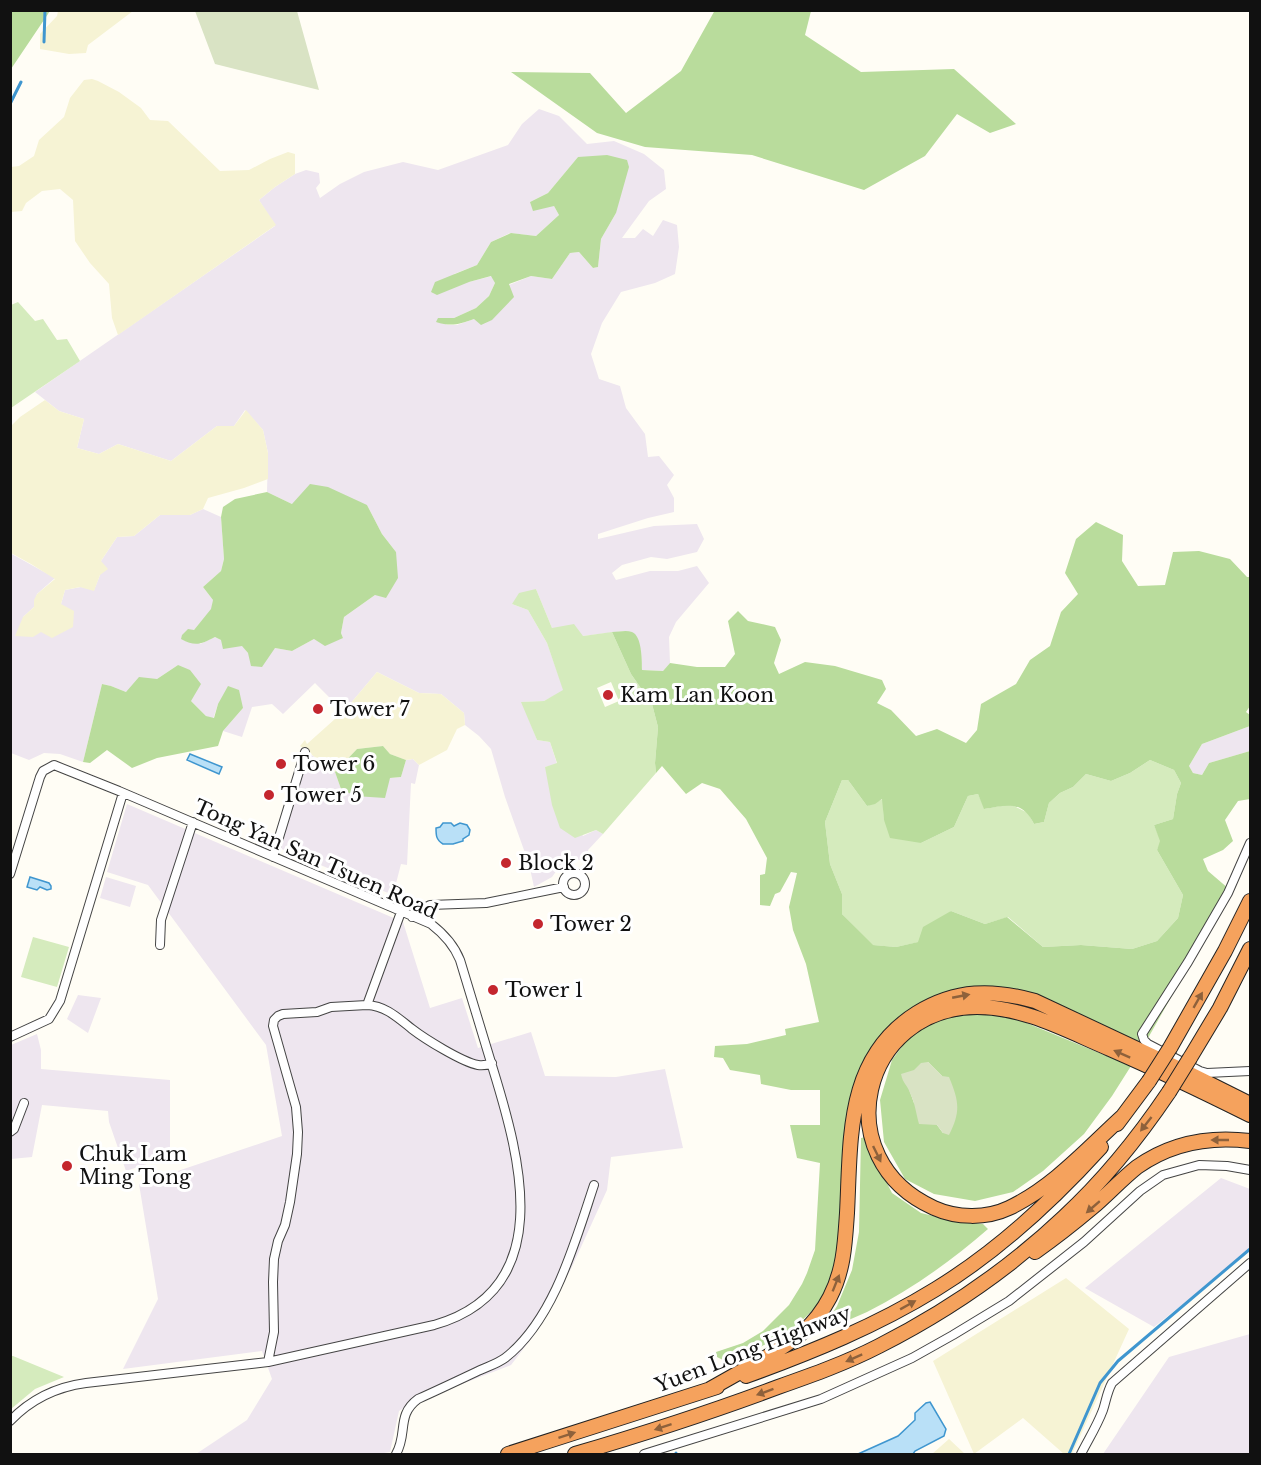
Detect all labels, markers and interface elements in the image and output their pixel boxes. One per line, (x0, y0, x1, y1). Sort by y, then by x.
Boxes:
place label: Kam Lan Koon (620, 683, 774, 707)
marker: Kam Lan Koon (601, 688, 615, 702)
place label: Tower 7 (330, 697, 410, 721)
marker: Tower 7 (311, 702, 325, 716)
place label: Tower 6 (293, 752, 375, 776)
marker: Tower 6 (274, 757, 288, 771)
place label: Tower 5 (281, 783, 362, 807)
marker: Tower 5 (262, 788, 276, 802)
street label: Tong Yan San Tsuen Road (190, 794, 442, 924)
place label: Block 2 (518, 851, 594, 875)
marker: Block 2 (499, 856, 513, 870)
place label: Tower 2 (550, 912, 632, 936)
marker: Tower 2 (531, 917, 545, 931)
place label: Tower 1 (505, 978, 583, 1002)
marker: Tower 1 (486, 983, 500, 997)
one-way arrow (952, 991, 971, 1000)
one-way arrow (1192, 991, 1202, 1008)
one-way arrow (1113, 1050, 1130, 1059)
one-way arrow (1140, 1116, 1153, 1132)
one-way arrow (1210, 1135, 1229, 1145)
place label: Chuk Lam Ming Tong (79, 1142, 192, 1189)
one-way arrow (873, 1145, 882, 1162)
marker: Chuk Lam Ming Tong (60, 1159, 74, 1173)
one-way arrow (1086, 1200, 1101, 1213)
one-way arrow (832, 1274, 841, 1292)
street label: Yuen Long Highway (651, 1300, 854, 1398)
one-way arrow (900, 1300, 917, 1310)
one-way arrow (844, 1353, 862, 1363)
one-way arrow (756, 1387, 774, 1397)
one-way arrow (654, 1422, 672, 1432)
one-way arrow (558, 1430, 576, 1440)

